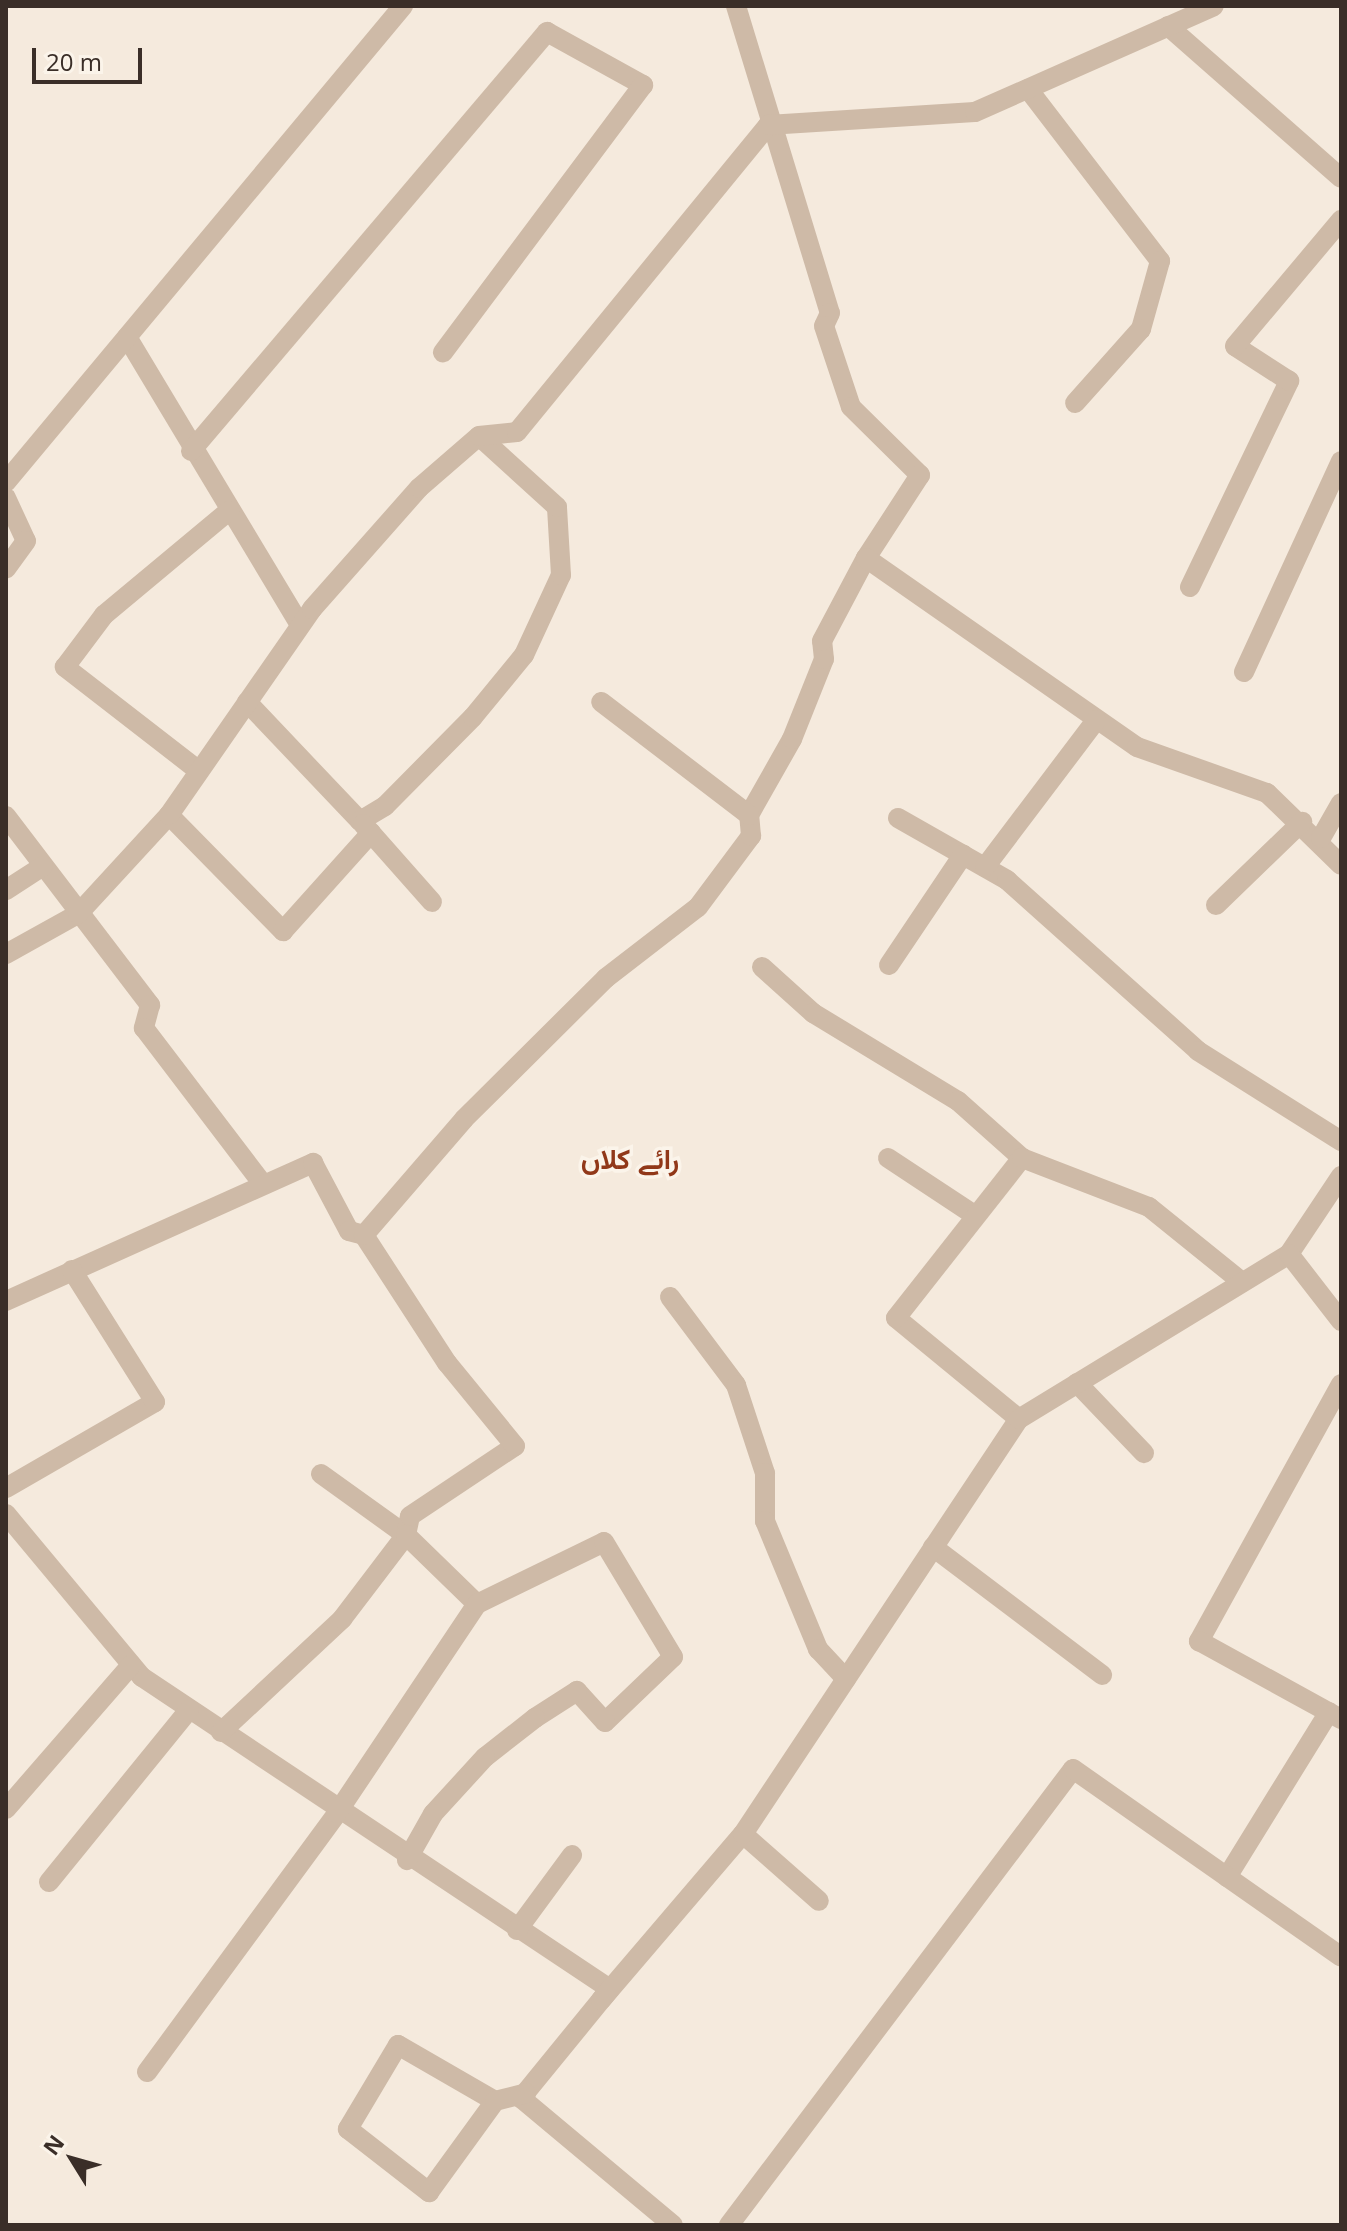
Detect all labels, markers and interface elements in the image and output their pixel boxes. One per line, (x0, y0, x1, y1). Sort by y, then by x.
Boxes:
scale bar (36, 32, 146, 82)
text: 20 m (46, 45, 102, 78)
district label: رائے کلاں (581, 1141, 679, 1175)
north arrow (32, 2119, 112, 2199)
text: N (35, 2128, 70, 2161)

